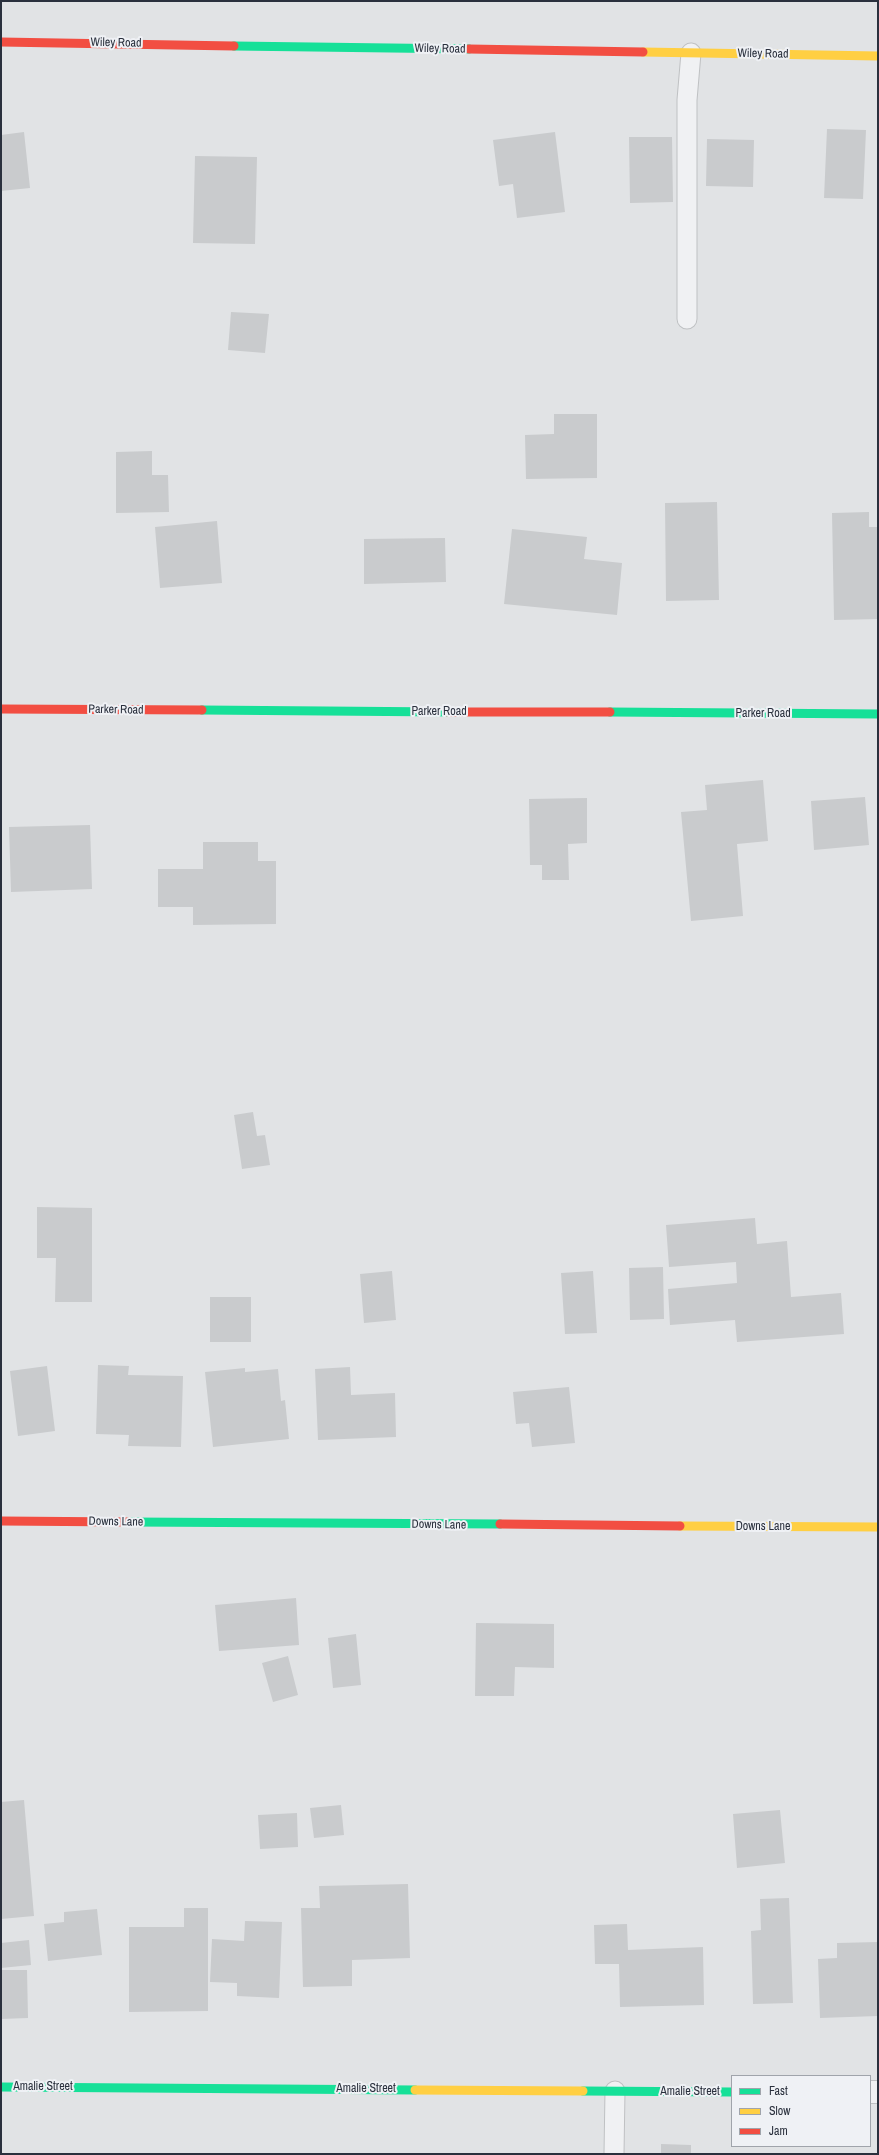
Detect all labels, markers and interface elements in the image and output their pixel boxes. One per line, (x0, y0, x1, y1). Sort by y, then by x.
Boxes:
street label: Wiley Road (90, 35, 142, 51)
street label: Wiley Road (414, 41, 466, 57)
street label: Wiley Road (737, 46, 789, 62)
street label: Parker Road (88, 702, 144, 718)
street label: Parker Road (411, 705, 467, 719)
street label: Parker Road (735, 707, 791, 721)
street label: Downs Lane (89, 1514, 143, 1530)
street label: Downs Lane (412, 1517, 466, 1533)
street label: Downs Lane (736, 1520, 790, 1534)
legend (731, 2075, 871, 2147)
street label: Amalie Street (13, 2080, 73, 2094)
street label: Amalie Street (336, 2082, 396, 2096)
text: Fast (769, 2083, 788, 2099)
street label: Amalie Street (660, 2085, 720, 2099)
text: Slow (769, 2103, 790, 2119)
text: Jam (769, 2123, 788, 2139)

